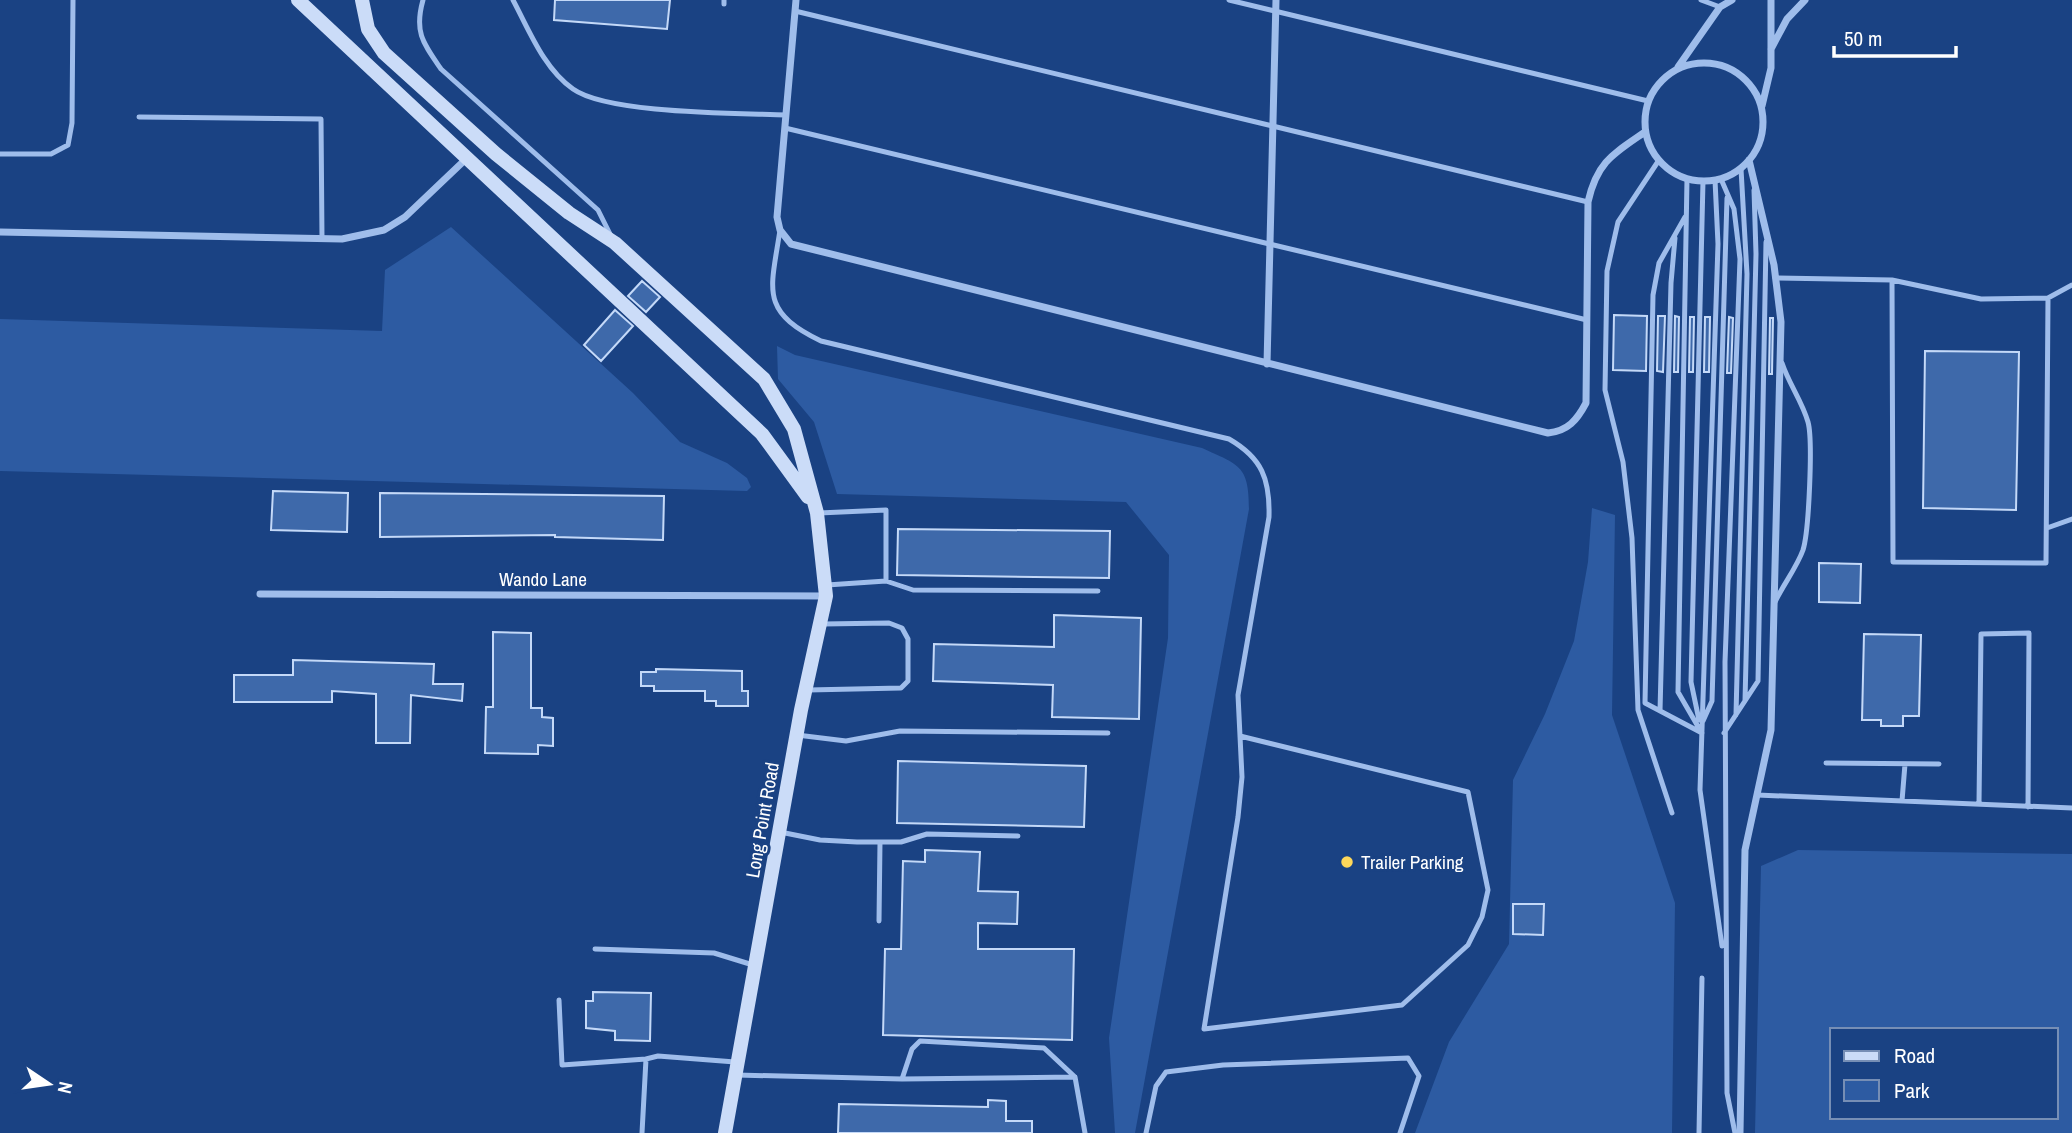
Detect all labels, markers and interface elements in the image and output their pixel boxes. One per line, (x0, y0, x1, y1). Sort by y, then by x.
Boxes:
scale bar (1834, 14, 1956, 58)
text: 50 m (1844, 24, 1882, 53)
street label: Wando Lane (499, 566, 587, 592)
street label: Long Point Road (739, 760, 785, 880)
place label: Trailer Parking (1361, 849, 1464, 875)
marker: Trailer Parking (1339, 854, 1355, 870)
legend (1830, 1028, 2058, 1119)
text: Road (1894, 1041, 1935, 1070)
north arrow (14, 1049, 84, 1119)
text: Park (1894, 1076, 1930, 1105)
text: N (52, 1079, 79, 1096)

